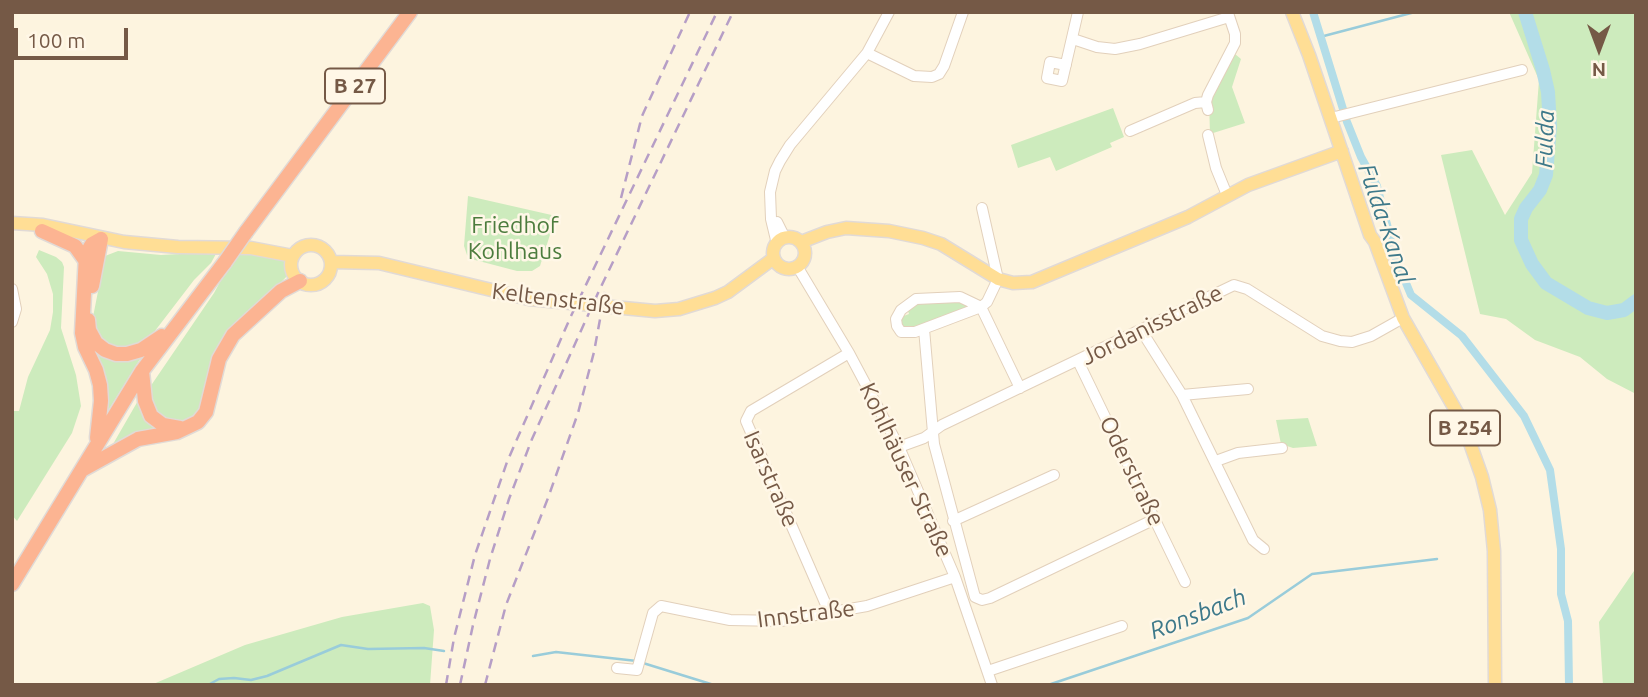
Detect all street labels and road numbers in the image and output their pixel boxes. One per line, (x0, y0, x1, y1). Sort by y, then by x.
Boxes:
road number: B 27 (325, 68, 385, 104)
street label: Keltenstraße (490, 277, 626, 321)
street label: Jordanisstraße (1077, 279, 1227, 371)
street label: Kohlhäuser Straße (854, 378, 958, 562)
road number: B 254 (1430, 410, 1500, 446)
street label: Oderstraße (1094, 412, 1170, 530)
street label: Isarstraße (738, 427, 804, 531)
street label: Innstraße (756, 594, 856, 634)

